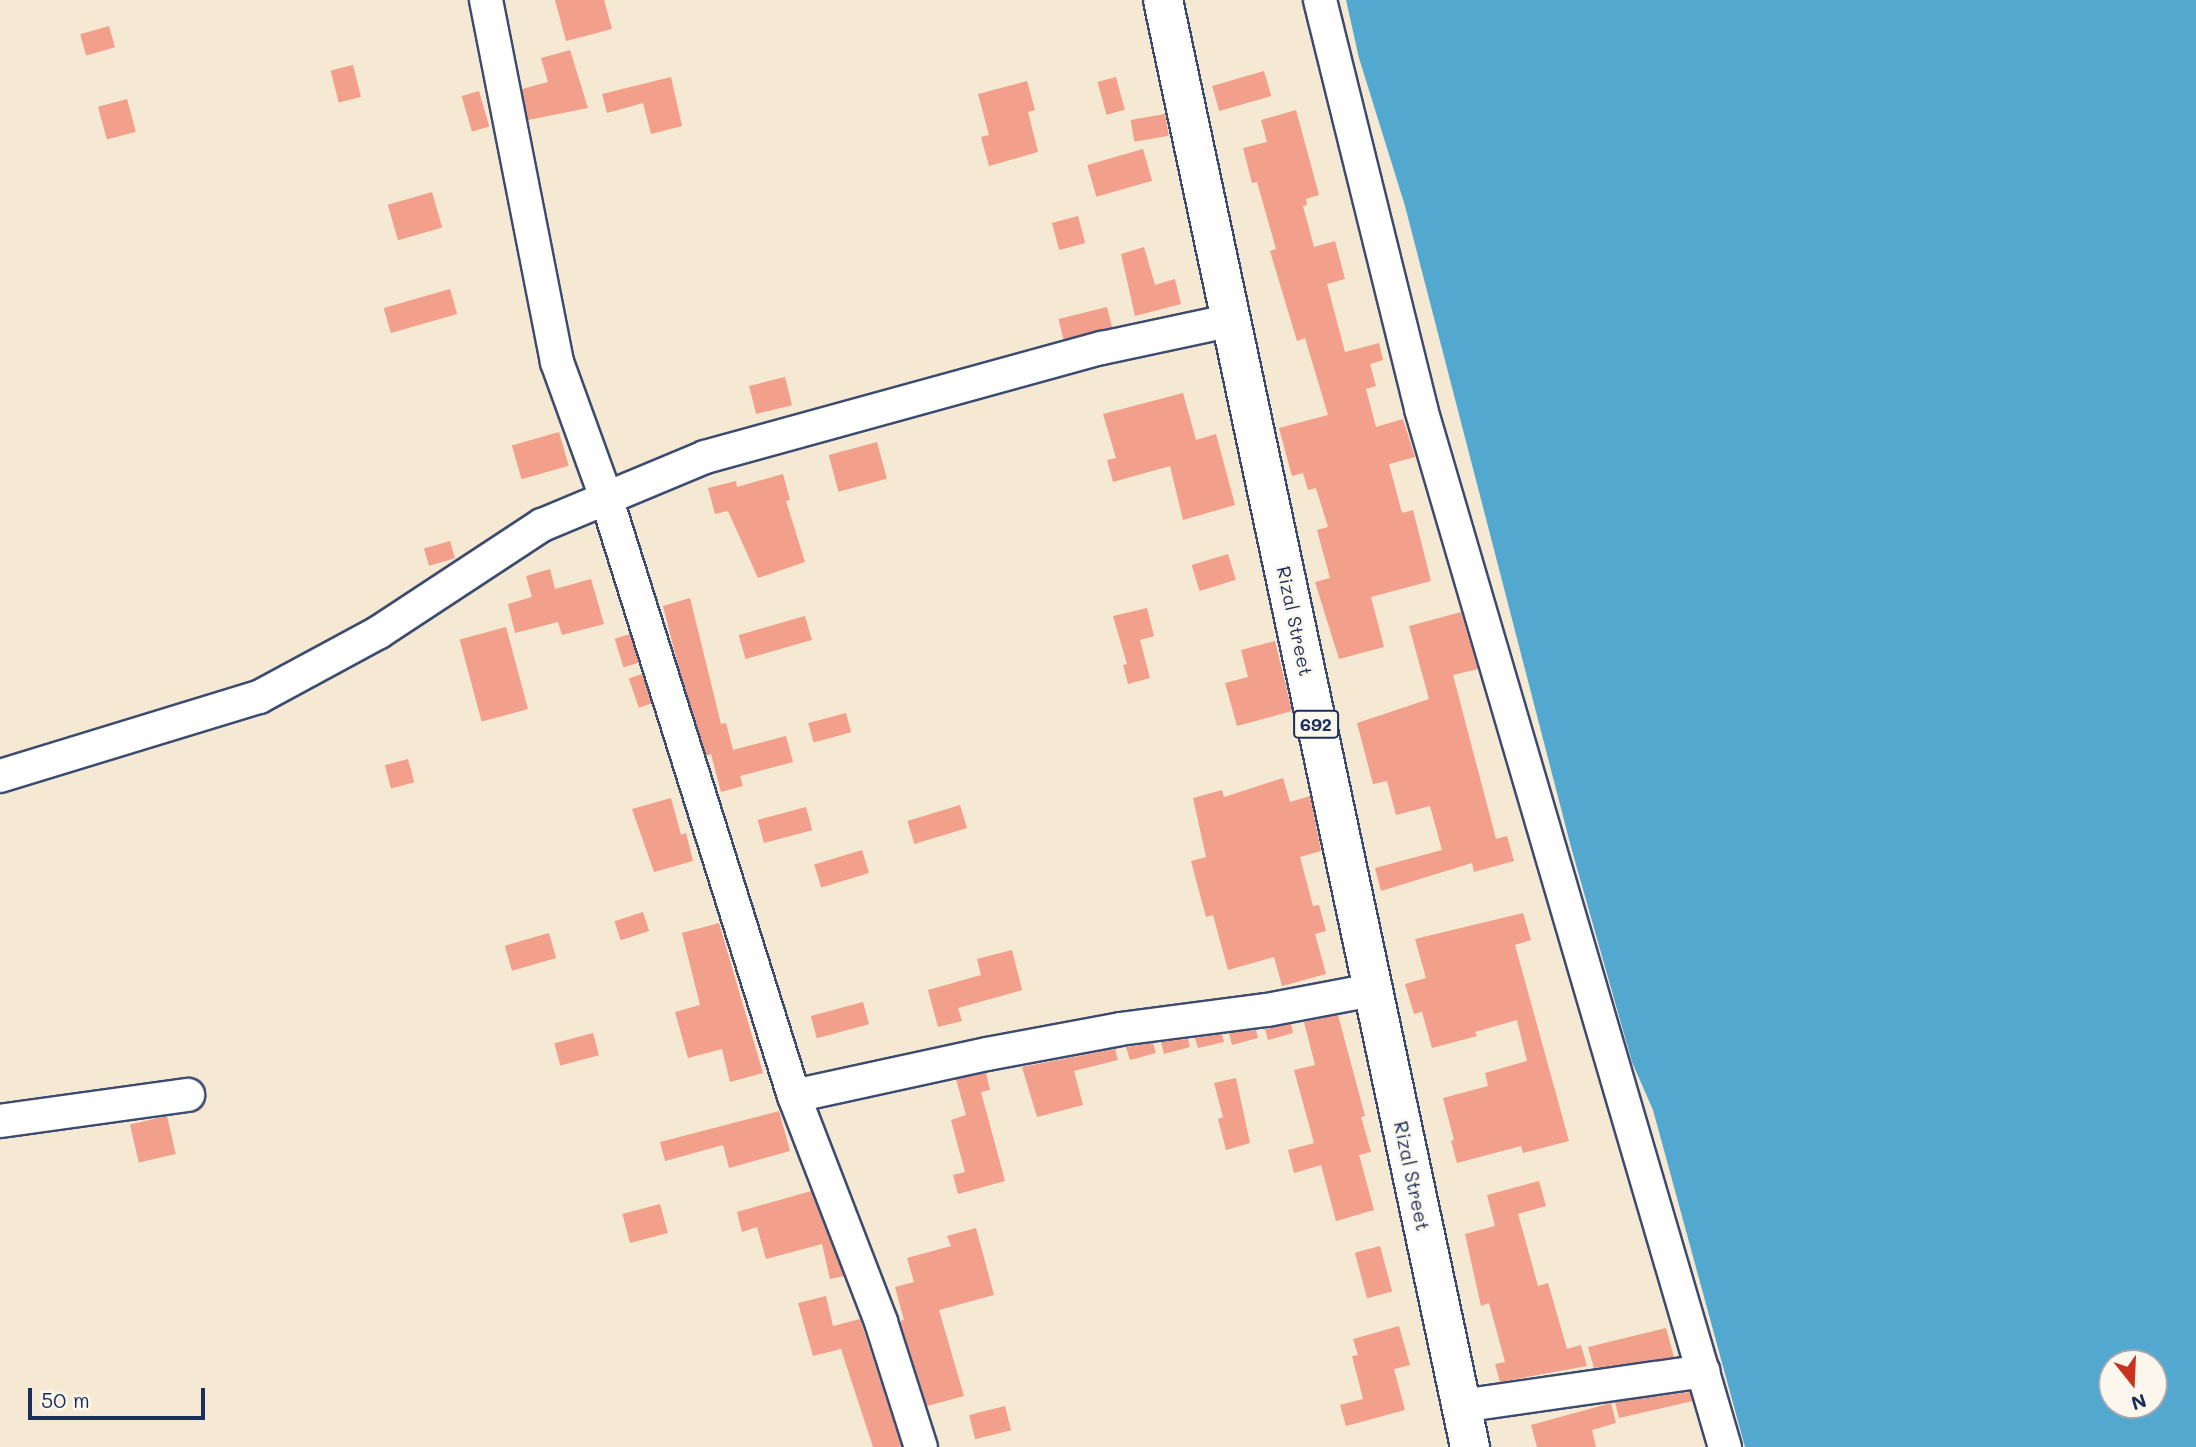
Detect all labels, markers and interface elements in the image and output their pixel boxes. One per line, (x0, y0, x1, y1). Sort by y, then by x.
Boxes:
street label: Rizal Street (1272, 564, 1318, 678)
road number: 692 (1292, 710, 1340, 738)
street label: Rizal Street (1389, 1119, 1435, 1233)
north arrow (2098, 1349, 2168, 1419)
scale bar (32, 1374, 208, 1418)
text: 50 m (41, 1386, 90, 1413)
text: N (2128, 1388, 2150, 1417)

